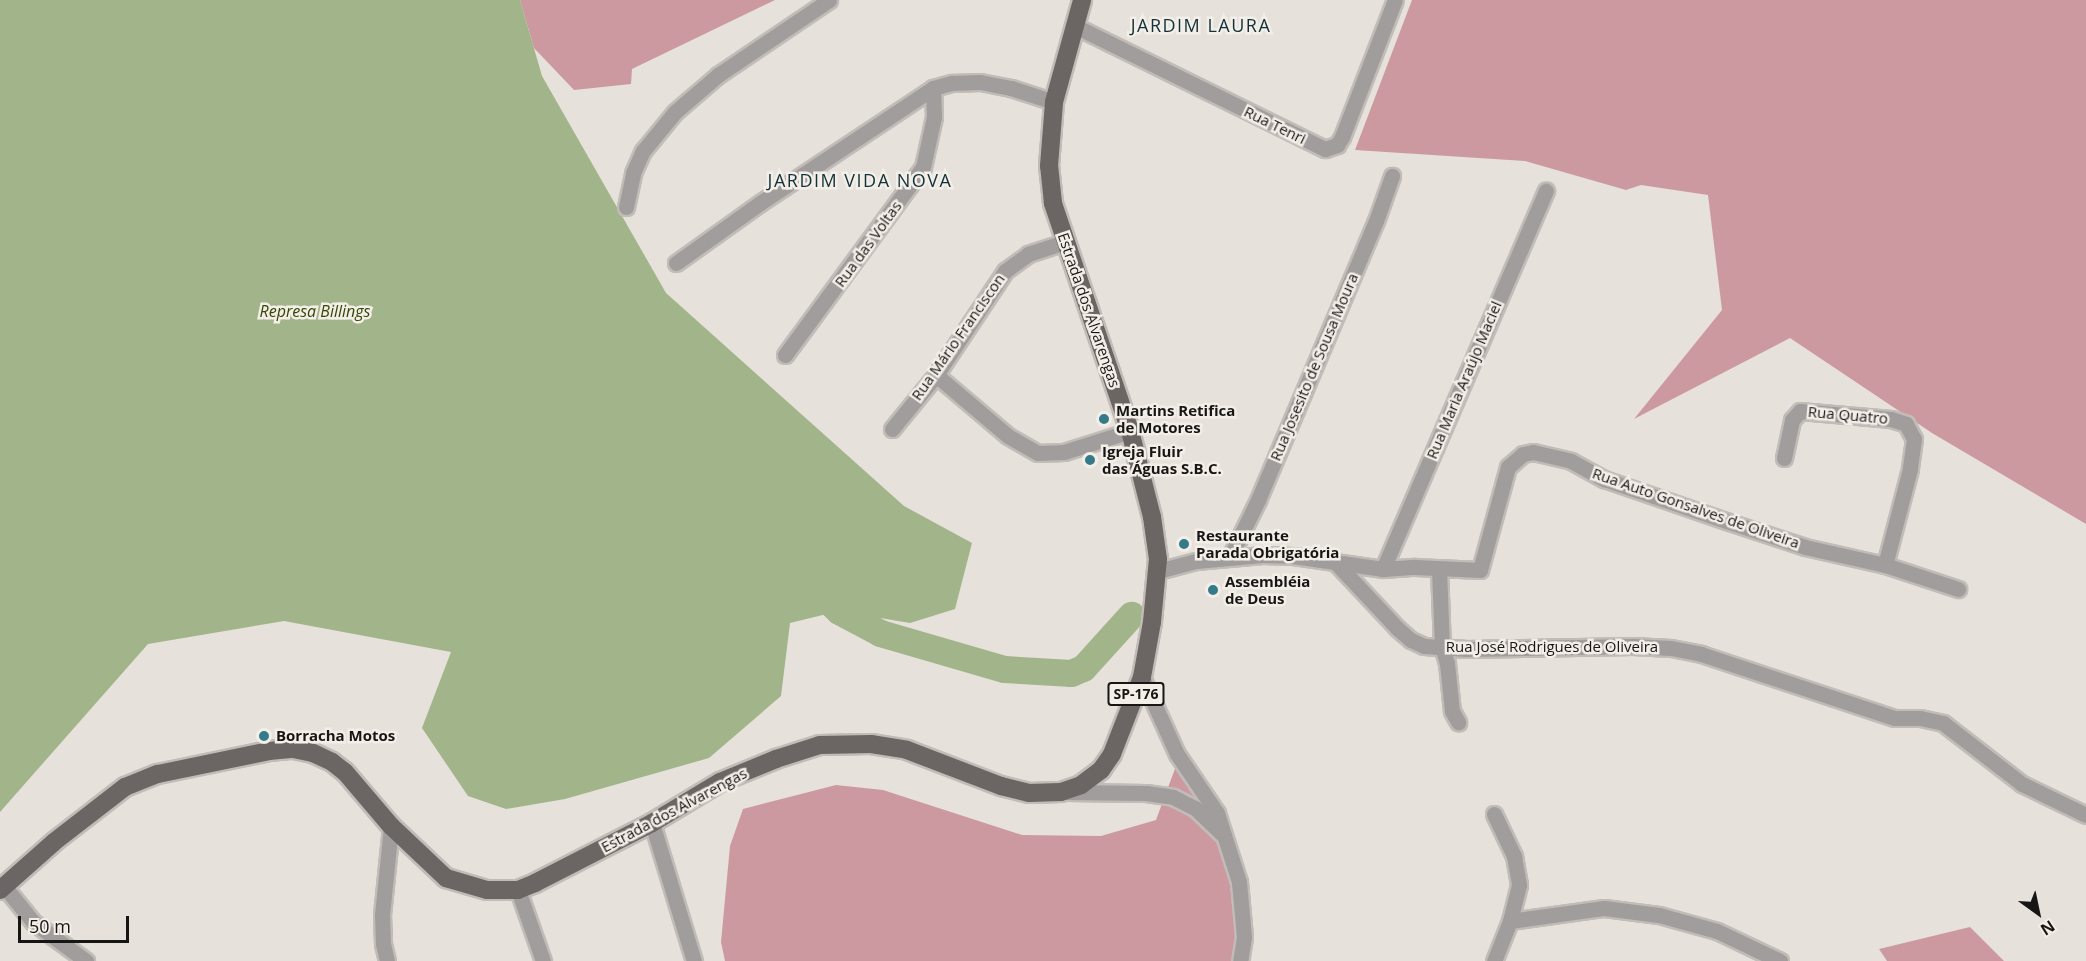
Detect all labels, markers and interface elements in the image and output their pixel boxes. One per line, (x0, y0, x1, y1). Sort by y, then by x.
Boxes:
district label: JARDIM LAURA (1131, 14, 1271, 36)
street label: Rua Tenri (1241, 102, 1309, 148)
district label: JARDIM VIDA NOVA (768, 169, 952, 191)
street label: Rua das Voltas (831, 198, 905, 290)
street label: Estrada dos Alvarengas (1054, 230, 1124, 390)
street label: Rua Mário Franciscon (908, 270, 1008, 404)
street label: Rua Josesito de Sousa Moura (1266, 271, 1362, 463)
street label: Rua Maria Araújo Maciel (1423, 298, 1505, 462)
water label: Represa Billings (260, 301, 370, 321)
place label: Martins Retifica de Motores (1116, 401, 1235, 436)
street label: Rua Quatro (1807, 403, 1889, 427)
marker: Martins Retifica de Motores (1097, 412, 1111, 426)
place label: Igreja Fluir das Águas S.B.C. (1102, 442, 1222, 477)
marker: Igreja Fluir das Águas S.B.C. (1083, 453, 1097, 467)
street label: Rua Auto Gonsalves de Oliveira (1590, 464, 1802, 552)
place label: Restaurante Parada Obrigatória (1196, 526, 1339, 561)
marker: Restaurante Parada Obrigatória (1177, 537, 1191, 551)
place label: Assembléia de Deus (1225, 572, 1310, 607)
marker: Assembléia de Deus (1206, 583, 1220, 597)
street label: Rua José Rodrigues de Oliveira (1446, 638, 1658, 656)
road number: SP-176 (1106, 683, 1166, 705)
place label: Borracha Motos (276, 727, 395, 745)
marker: Borracha Motos (257, 729, 271, 743)
street label: Estrada dos Alvarengas (598, 764, 750, 856)
north arrow (2008, 883, 2068, 943)
scale bar (21, 904, 132, 942)
text: 50 m (29, 914, 71, 938)
text: N (2036, 915, 2059, 941)

